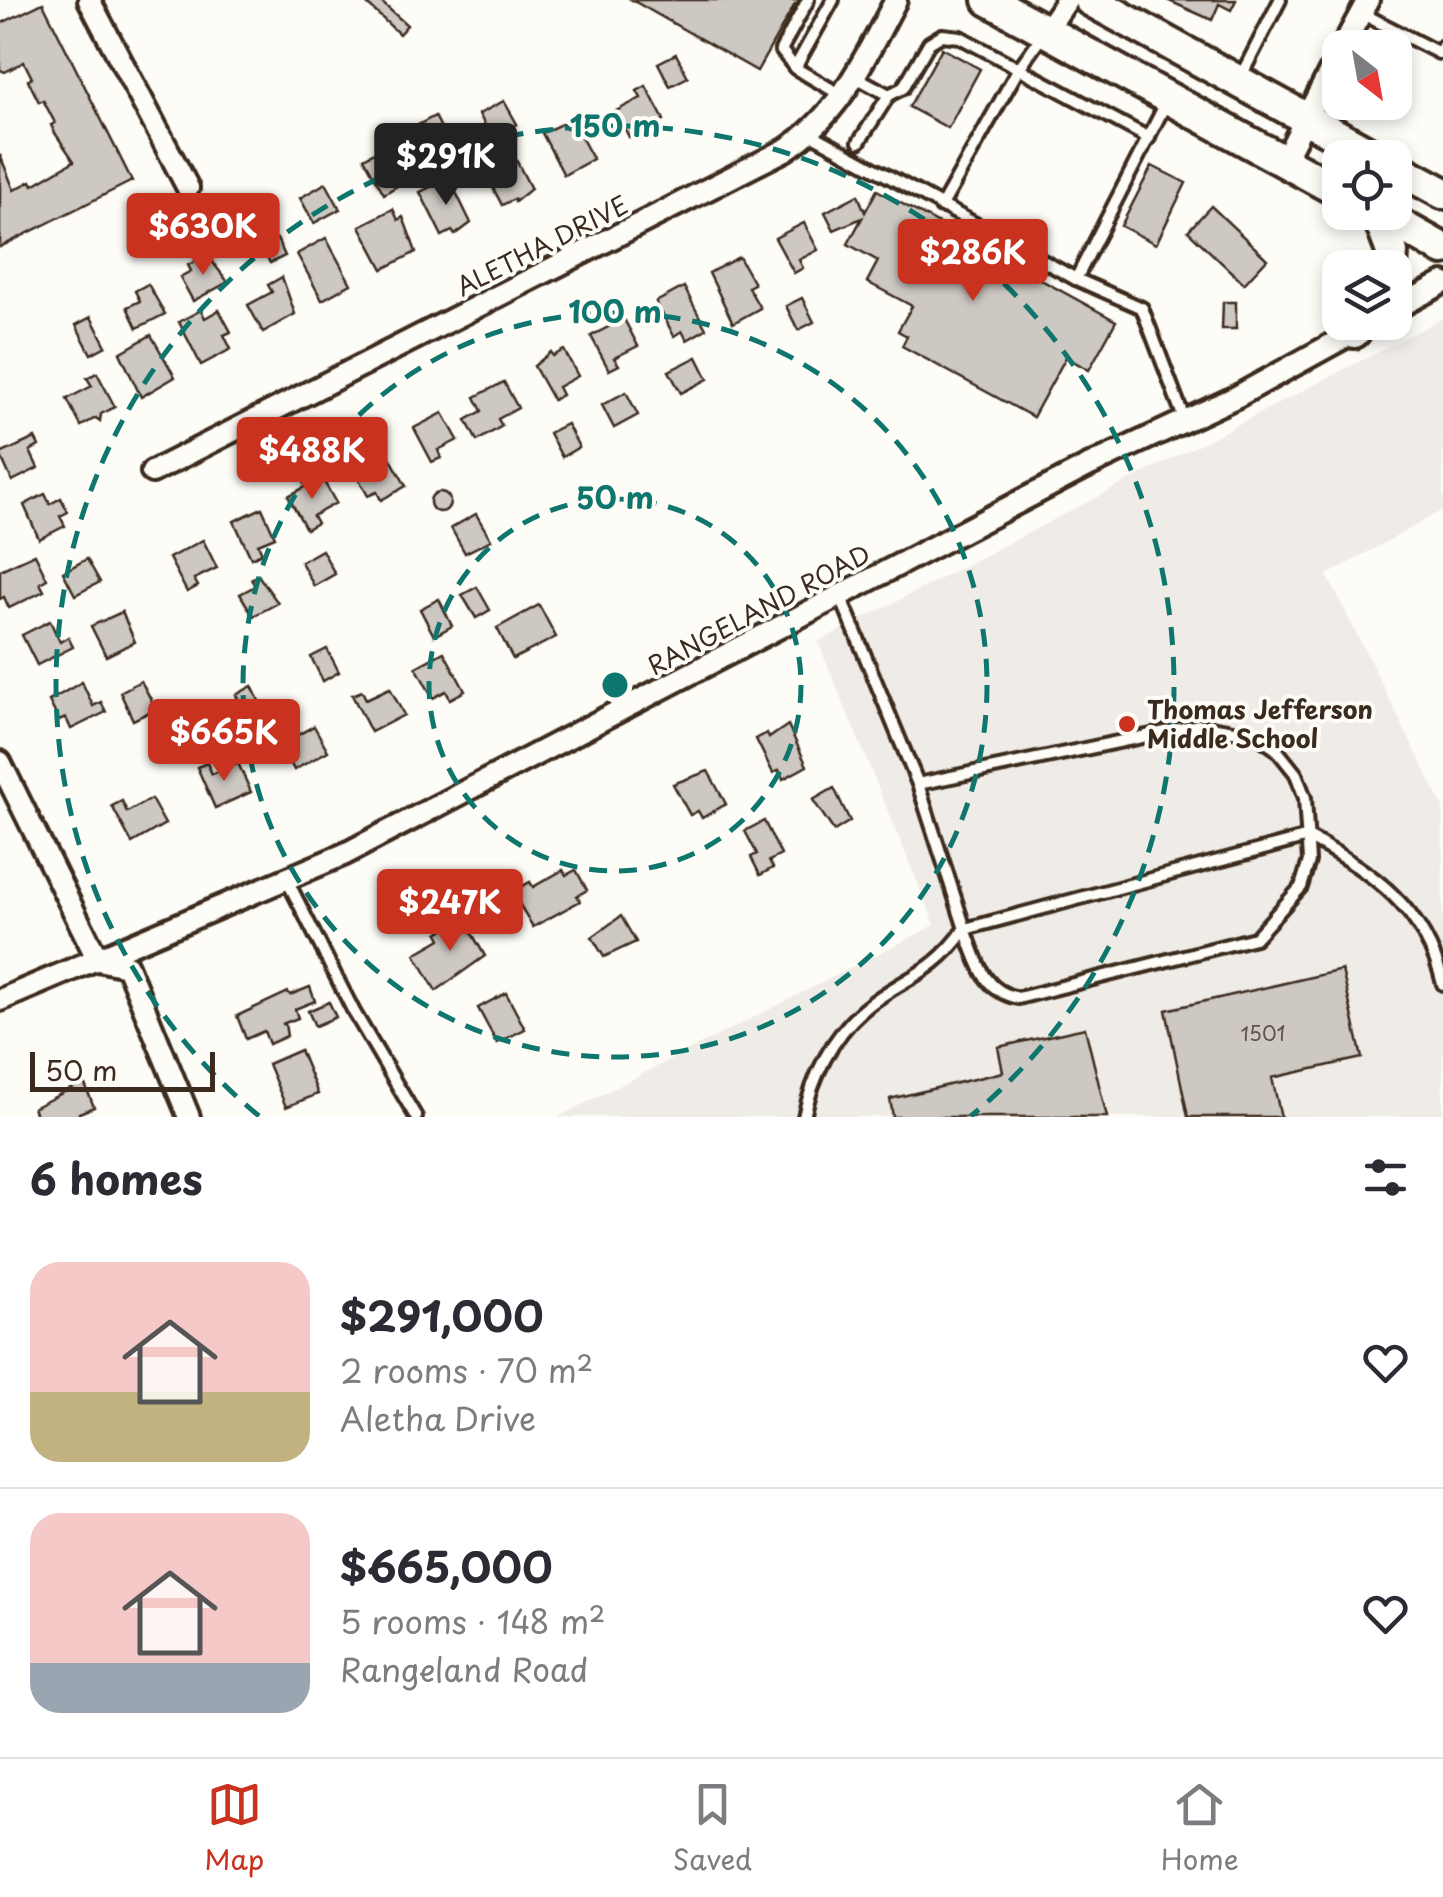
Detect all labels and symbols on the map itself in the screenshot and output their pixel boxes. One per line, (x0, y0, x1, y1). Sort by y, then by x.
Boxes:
north arrow (1322, 30, 1412, 120)
text: 150 m (570, 102, 660, 147)
pin: $291K (376, 123, 516, 208)
street label: ALETHA DRIVE (449, 185, 634, 305)
pin: $630K (133, 193, 273, 278)
pin: $286K (903, 219, 1043, 304)
text: 100 m (568, 288, 662, 333)
pin: $488K (242, 417, 382, 502)
text: 50 m (576, 474, 654, 519)
street label: RANGELAND ROAD (640, 534, 877, 684)
centre of rings (597, 667, 633, 703)
place label: Thomas Jefferson Middle School (1147, 690, 1373, 757)
pin: $665K (154, 699, 294, 784)
marker: Thomas Jefferson Middle School (1116, 713, 1138, 735)
pin: $247K (380, 869, 520, 954)
house number: 1501 (1241, 1018, 1285, 1048)
scale bar (30, 1047, 215, 1092)

